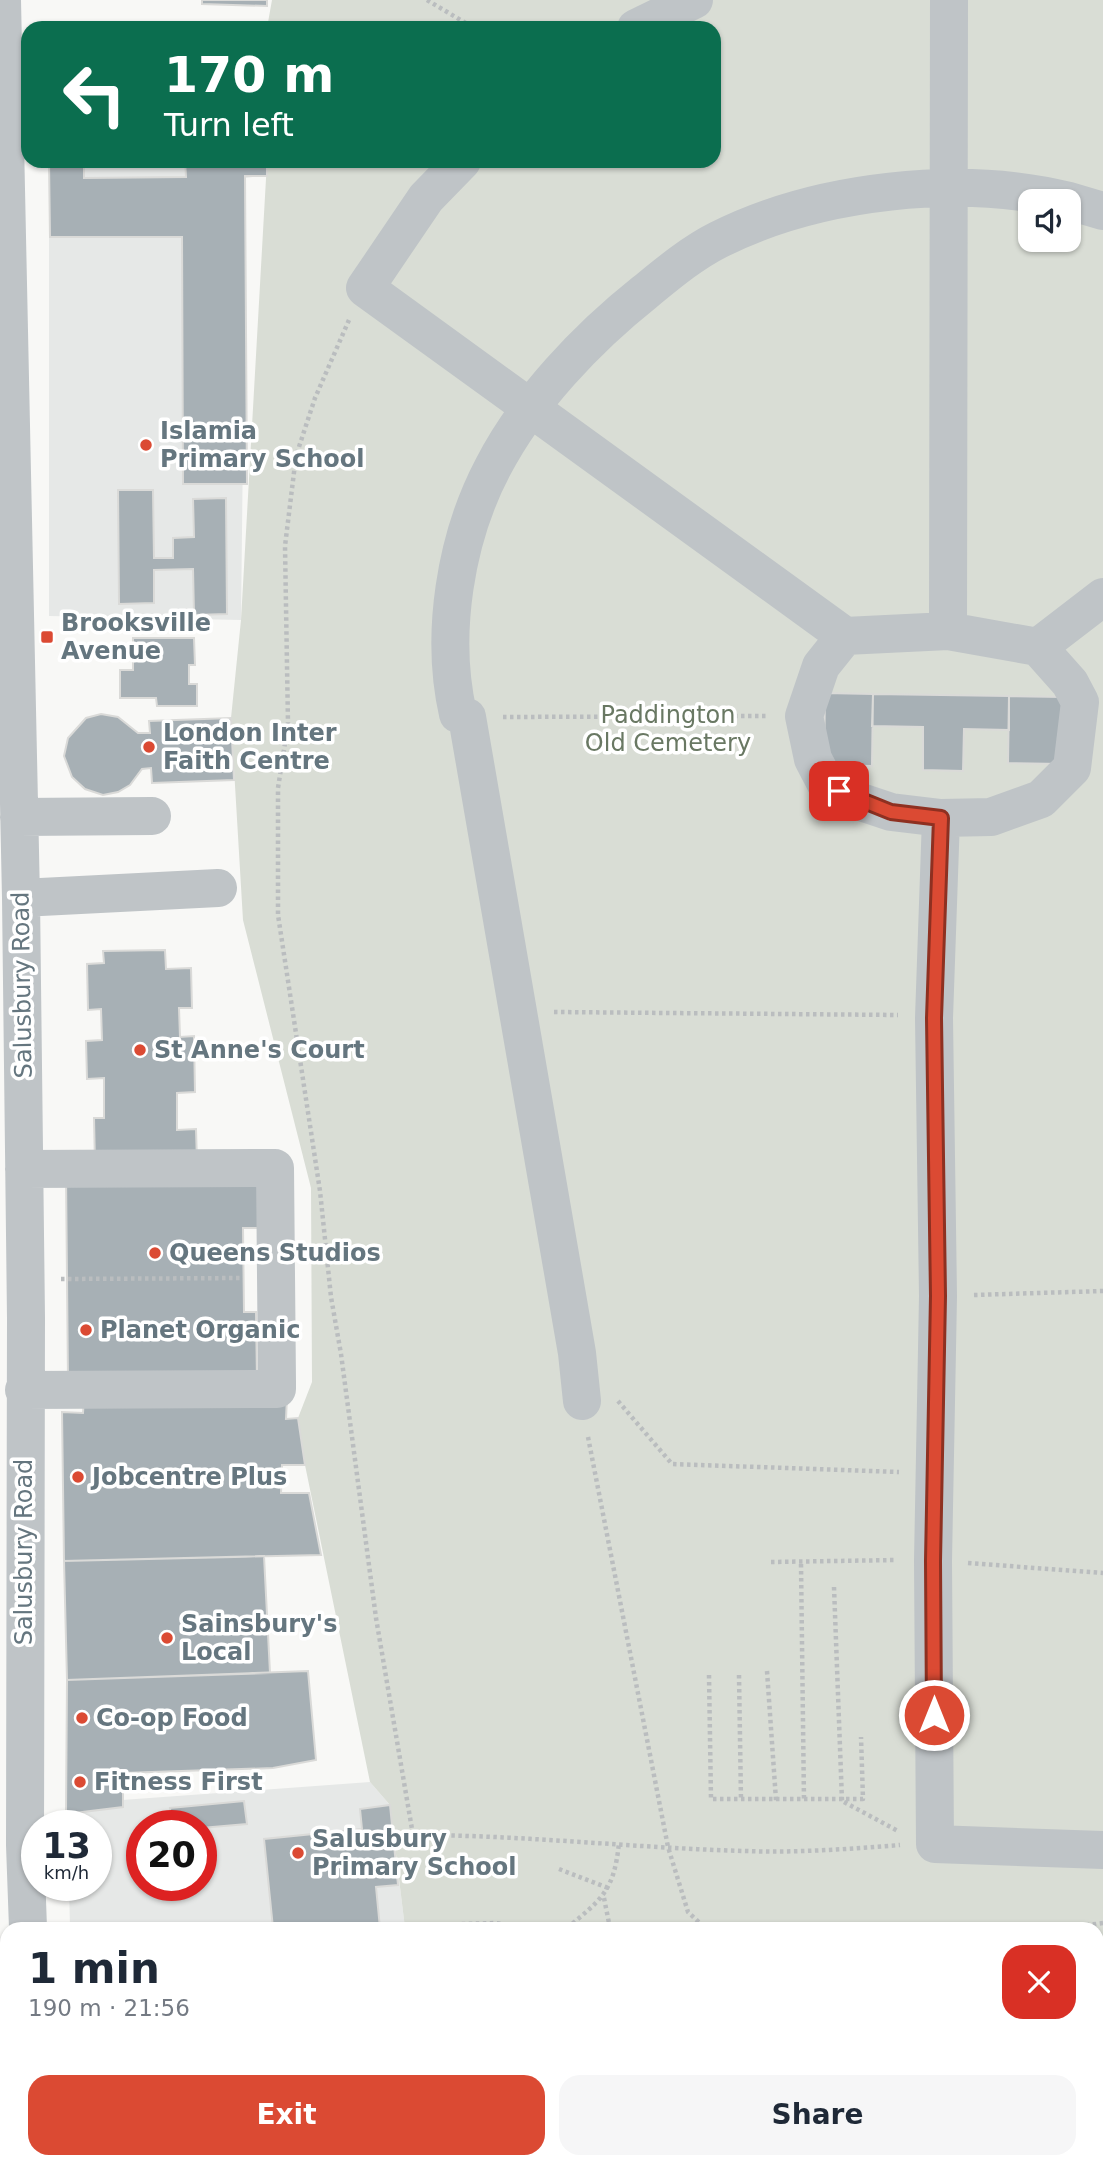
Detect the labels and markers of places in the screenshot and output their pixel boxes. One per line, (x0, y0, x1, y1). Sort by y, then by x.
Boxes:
place label: Islamia Primary School (160, 417, 365, 473)
marker: Islamia Primary School (138, 437, 154, 453)
place label: Brooksville Avenue (61, 609, 211, 665)
marker: Brooksville Avenue (39, 629, 55, 645)
place label: London Inter Faith Centre (163, 719, 337, 775)
marker: London Inter Faith Centre (141, 739, 157, 755)
pin (809, 761, 869, 821)
place label: St Anne's Court (154, 1036, 365, 1064)
marker: St Anne's Court (132, 1042, 148, 1058)
place label: Queens Studios (169, 1239, 381, 1267)
marker: Queens Studios (147, 1245, 163, 1261)
place label: Planet Organic (100, 1316, 300, 1344)
marker: Planet Organic (78, 1322, 94, 1338)
place label: Jobcentre Plus (90, 1463, 287, 1491)
marker: Jobcentre Plus (70, 1469, 86, 1485)
place label: Sainsbury's Local (181, 1610, 337, 1666)
marker: Sainsbury's Local (159, 1630, 175, 1646)
place label: Co-op Food (96, 1704, 248, 1732)
marker: Co-op Food (74, 1710, 90, 1726)
place label: Fitness First (94, 1768, 263, 1796)
marker: Fitness First (72, 1774, 88, 1790)
place label: Salusbury Primary School (312, 1825, 517, 1881)
marker: Salusbury Primary School (290, 1845, 306, 1861)

